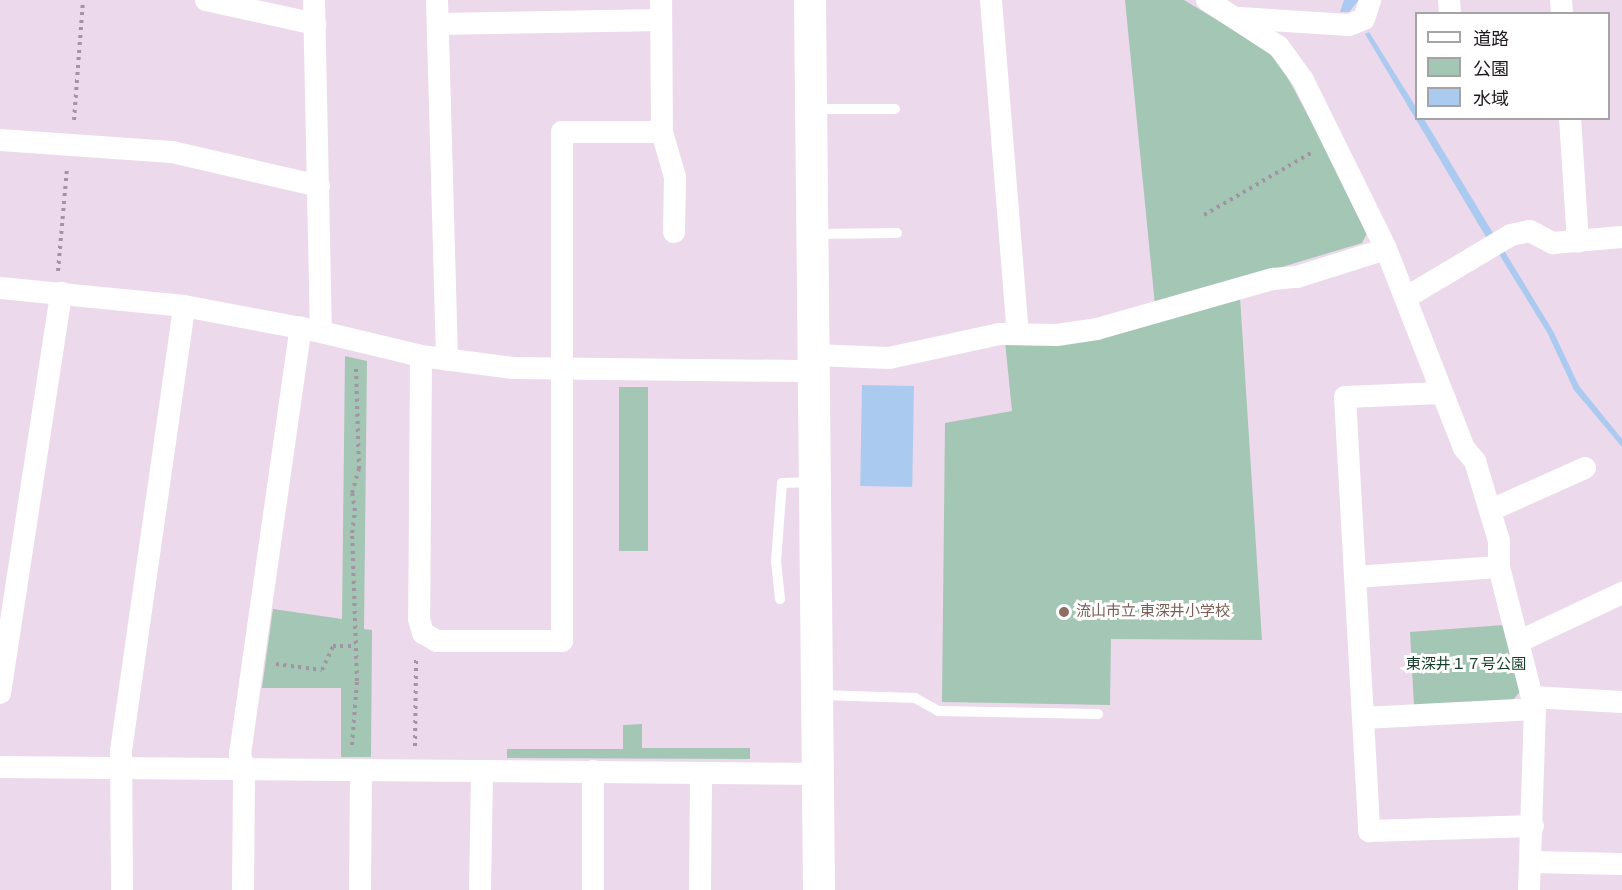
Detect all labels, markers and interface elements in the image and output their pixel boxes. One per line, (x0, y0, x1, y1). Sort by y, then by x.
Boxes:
legend (1415, 12, 1610, 120)
text: 道路 (1473, 28, 1509, 50)
text: 公園 (1473, 58, 1509, 80)
text: 水域 (1473, 88, 1509, 110)
place label: 流山市立 東深井小学校 (1076, 603, 1230, 621)
marker: 流山市立 東深井小学校 (1057, 605, 1071, 619)
park label: 東深井１７号公園 (1406, 656, 1526, 674)

